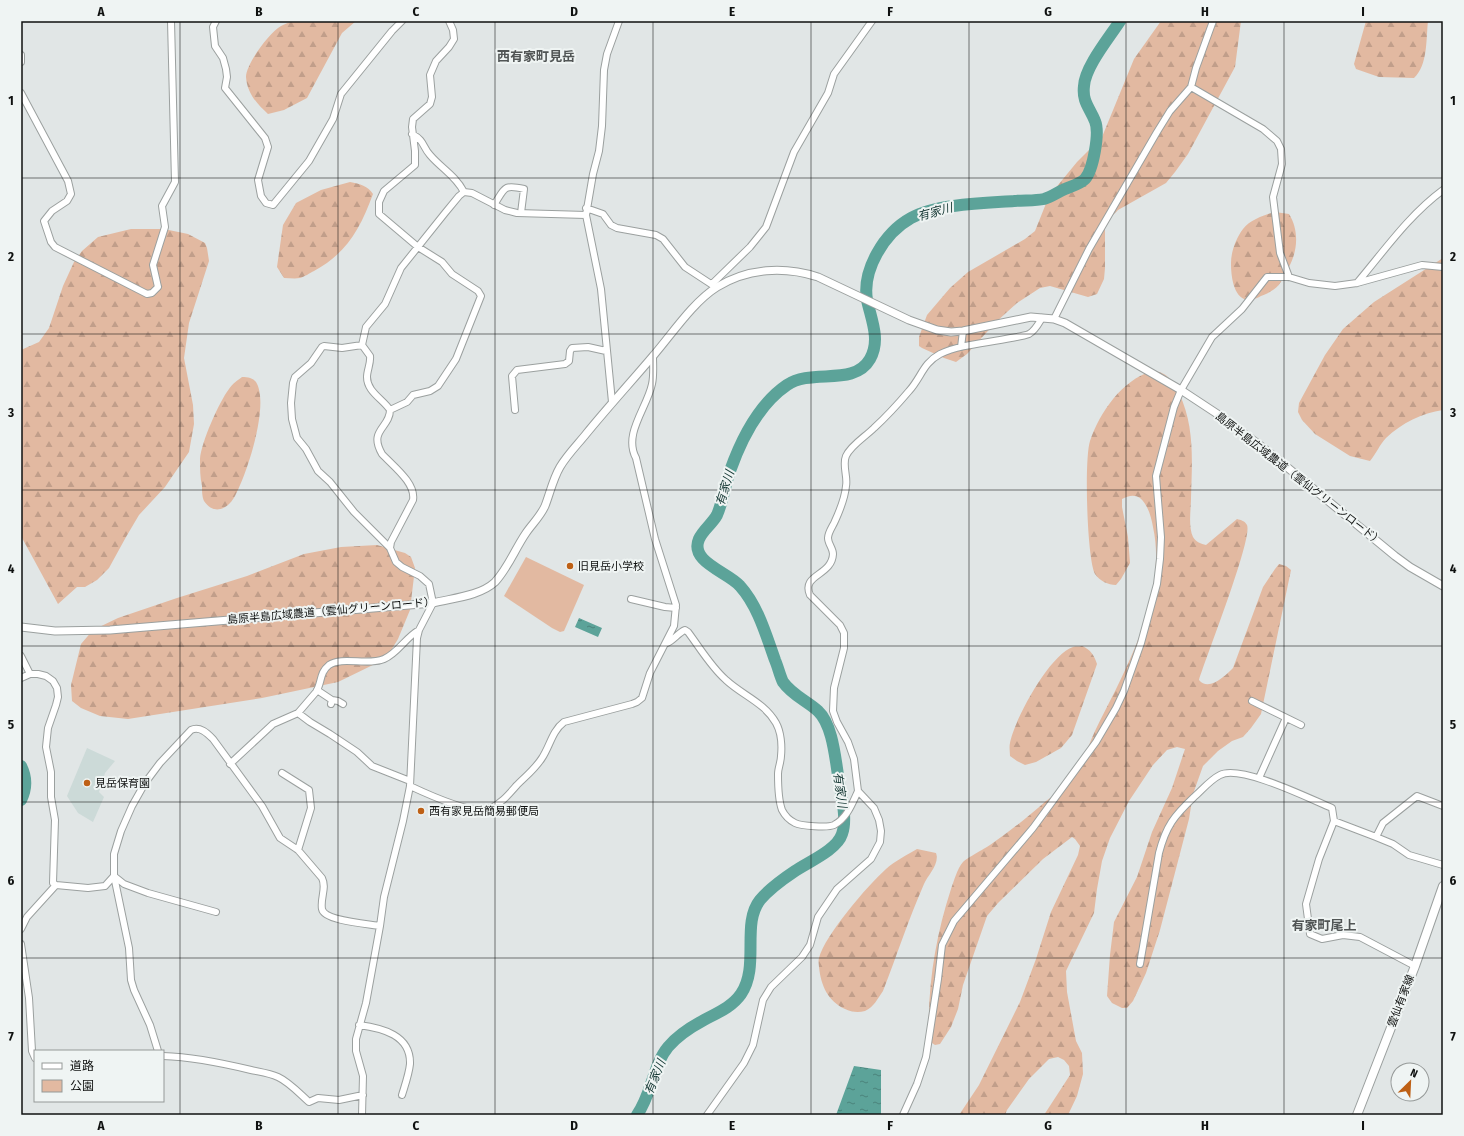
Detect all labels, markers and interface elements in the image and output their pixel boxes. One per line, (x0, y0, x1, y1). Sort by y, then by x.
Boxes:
text: A (96, 4, 105, 19)
text: B (255, 4, 263, 19)
text: C (413, 4, 420, 19)
text: D (570, 4, 578, 19)
text: E (729, 4, 735, 19)
text: F (887, 4, 893, 19)
text: G (1044, 4, 1052, 19)
text: H (1201, 4, 1209, 19)
text: I (1361, 4, 1365, 19)
district label: 西有家町見岳 (497, 49, 575, 64)
text: 1 (8, 93, 14, 108)
text: 1 (1450, 93, 1456, 108)
water label: 有家川 (916, 200, 956, 223)
text: 2 (7, 249, 14, 264)
text: 2 (1449, 249, 1456, 264)
text: 3 (7, 405, 14, 420)
text: 3 (1449, 405, 1456, 420)
street label: 島原半島広域農道（雲仙グリーンロード） (1213, 410, 1385, 548)
water label: 有家川 (713, 467, 738, 507)
place label: 旧見岳小学校 (578, 560, 644, 573)
text: 4 (8, 561, 15, 576)
marker: 旧見岳小学校 (565, 561, 575, 571)
text: 4 (1450, 561, 1457, 576)
street label: 島原半島広域農道（雲仙グリーンロード） (227, 595, 435, 627)
text: 5 (8, 717, 14, 732)
text: 5 (1450, 717, 1456, 732)
water label: 有家川 (831, 771, 850, 811)
place label: 見岳保育園 (95, 777, 150, 790)
marker: 見岳保育園 (82, 778, 92, 788)
place label: 西有家見岳簡易郵便局 (429, 805, 539, 818)
marker: 西有家見岳簡易郵便局 (416, 806, 426, 816)
text: 6 (8, 873, 15, 888)
text: 6 (1450, 873, 1457, 888)
district label: 有家町尾上 (1291, 918, 1357, 933)
street label: 雲仙有家線 (1385, 973, 1417, 1029)
text: 7 (8, 1029, 14, 1044)
text: 7 (1450, 1029, 1456, 1044)
legend (34, 1050, 164, 1102)
water label: 有家川 (642, 1056, 669, 1096)
text: 道路 (70, 1059, 94, 1073)
north arrow (1390, 1062, 1430, 1102)
text: N (1408, 1066, 1420, 1081)
text: 公園 (70, 1079, 94, 1093)
text: A (96, 1118, 105, 1133)
text: B (255, 1118, 263, 1133)
text: C (413, 1118, 420, 1133)
text: D (570, 1118, 578, 1133)
text: E (729, 1118, 735, 1133)
text: F (887, 1118, 893, 1133)
text: G (1044, 1118, 1052, 1133)
text: H (1201, 1118, 1209, 1133)
text: I (1361, 1118, 1365, 1133)

